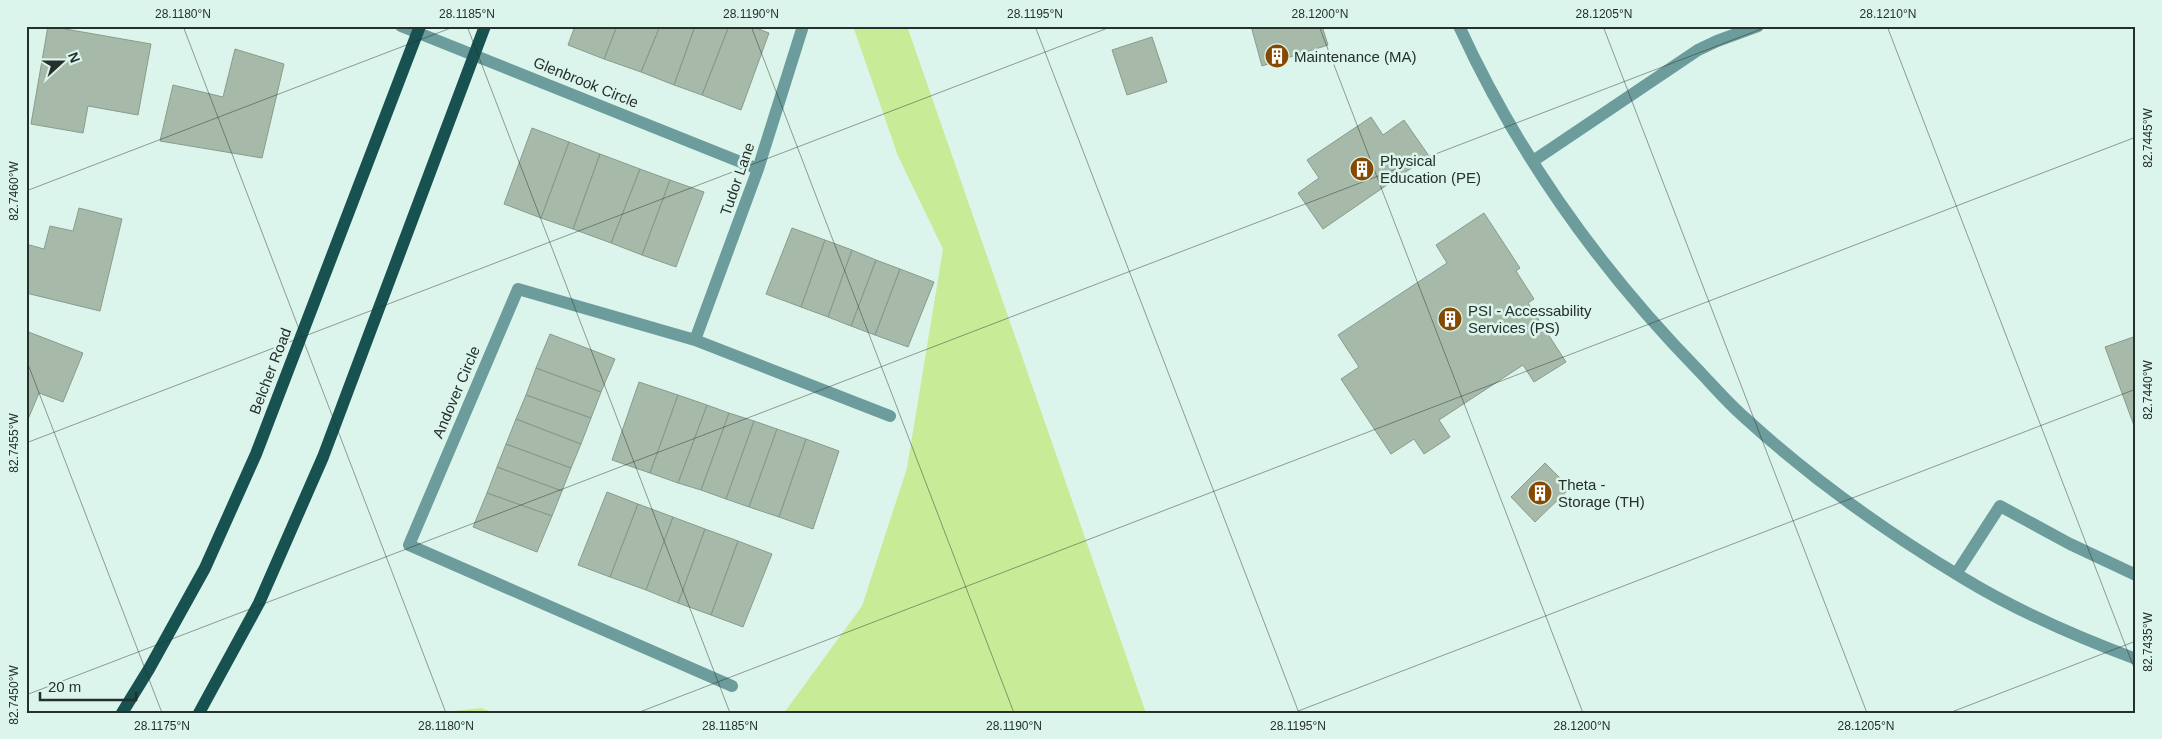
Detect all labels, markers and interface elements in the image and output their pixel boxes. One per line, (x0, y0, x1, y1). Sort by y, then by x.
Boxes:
text: 28.1180°N (155, 7, 211, 21)
text: 28.1185°N (439, 7, 495, 21)
text: 28.1190°N (723, 7, 779, 21)
text: 28.1195°N (1007, 7, 1063, 21)
text: 28.1200°N (1292, 7, 1348, 21)
text: 28.1205°N (1576, 7, 1632, 21)
text: 28.1210°N (1860, 7, 1916, 21)
north arrow (38, 38, 88, 88)
building icon: Maintenance (MA) (1264, 43, 1290, 69)
place label: Maintenance (MA) (1294, 48, 1417, 65)
text: N (65, 50, 83, 65)
street label: Glenbrook Circle (531, 53, 641, 111)
text: 82.7445°W (2141, 108, 2155, 168)
street label: Tudor Lane (717, 140, 757, 218)
place label: Physical Education (PE) (1380, 152, 1481, 186)
building icon: Physical Education (PE) (1349, 156, 1375, 182)
text: 82.7460°W (7, 161, 21, 221)
place label: PSI - Accessability Services (PS) (1468, 302, 1592, 336)
building icon: PSI - Accessability Services (PS) (1437, 306, 1463, 332)
street label: Belcher Road (246, 326, 294, 416)
street label: Andover Circle (429, 343, 483, 441)
text: 82.7440°W (2141, 360, 2155, 420)
text: 82.7455°W (7, 413, 21, 473)
place label: Theta - Storage (TH) (1558, 476, 1645, 510)
building icon: Theta - Storage (TH) (1527, 480, 1553, 506)
text: 82.7435°W (2141, 612, 2155, 672)
text: 82.7450°W (7, 665, 21, 725)
scale bar (40, 669, 136, 701)
text: 20 m (48, 678, 81, 695)
text: 28.1175°N (134, 719, 190, 733)
text: 28.1180°N (418, 719, 474, 733)
text: 28.1185°N (702, 719, 758, 733)
text: 28.1190°N (986, 719, 1042, 733)
text: 28.1195°N (1270, 719, 1326, 733)
text: 28.1200°N (1554, 719, 1610, 733)
text: 28.1205°N (1838, 719, 1894, 733)

